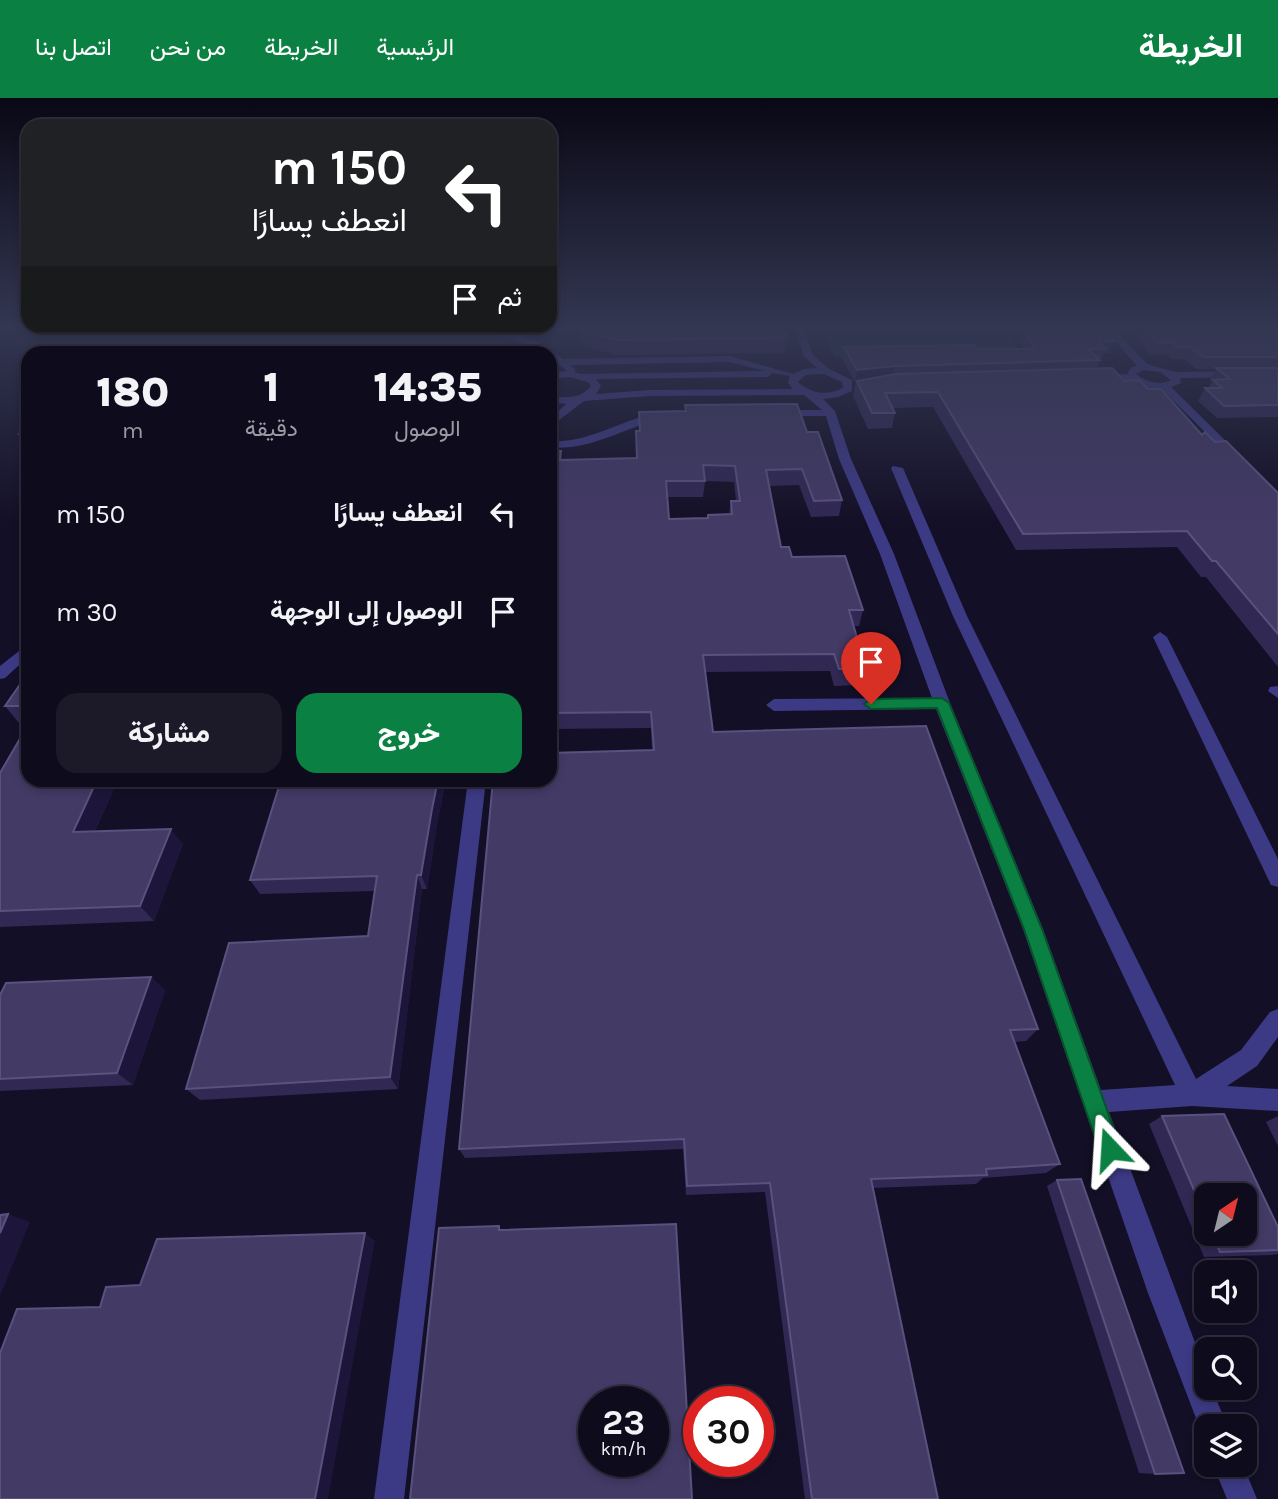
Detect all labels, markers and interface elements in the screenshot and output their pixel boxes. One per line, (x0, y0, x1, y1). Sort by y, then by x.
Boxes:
text: الخريطة (1139, 27, 1243, 65)
text: اتصل بنا (35, 33, 112, 61)
text: من نحن (150, 33, 226, 61)
text: الخريطة (264, 33, 338, 61)
text: الرئيسية (376, 33, 454, 61)
text: 150 m (271, 139, 407, 196)
icon: left (431, 147, 522, 238)
text: انعطف يسارًا (252, 202, 407, 239)
icon: arrive (446, 280, 484, 318)
text: ثم (498, 282, 522, 313)
text: 1 (263, 362, 279, 412)
text: 14:35 (373, 362, 482, 412)
text: 180 (96, 367, 169, 417)
text: دقيقة (245, 415, 298, 442)
text: الوصول (394, 415, 461, 442)
text: m (122, 417, 144, 444)
icon: left (484, 495, 522, 533)
text: انعطف يسارًا (333, 497, 463, 528)
text: 150 m (56, 499, 125, 530)
icon: arrive (484, 593, 522, 631)
text: الوصول إلى الوجهة (270, 595, 463, 626)
text: 30 m (56, 597, 117, 628)
pin (841, 632, 901, 704)
icon: arrive (852, 643, 890, 681)
button: مشاركة (56, 693, 282, 773)
button: خروج (296, 693, 522, 773)
position arrow (1073, 1112, 1147, 1186)
north arrow (1194, 1183, 1256, 1246)
map controls (1194, 1183, 1257, 1477)
button: sound (1194, 1260, 1257, 1323)
button: search (1194, 1337, 1257, 1400)
speed limit sign: 30 (683, 1386, 774, 1477)
text: 23 (602, 1402, 645, 1443)
button: layers (1194, 1414, 1257, 1477)
text: km/h (601, 1438, 646, 1460)

